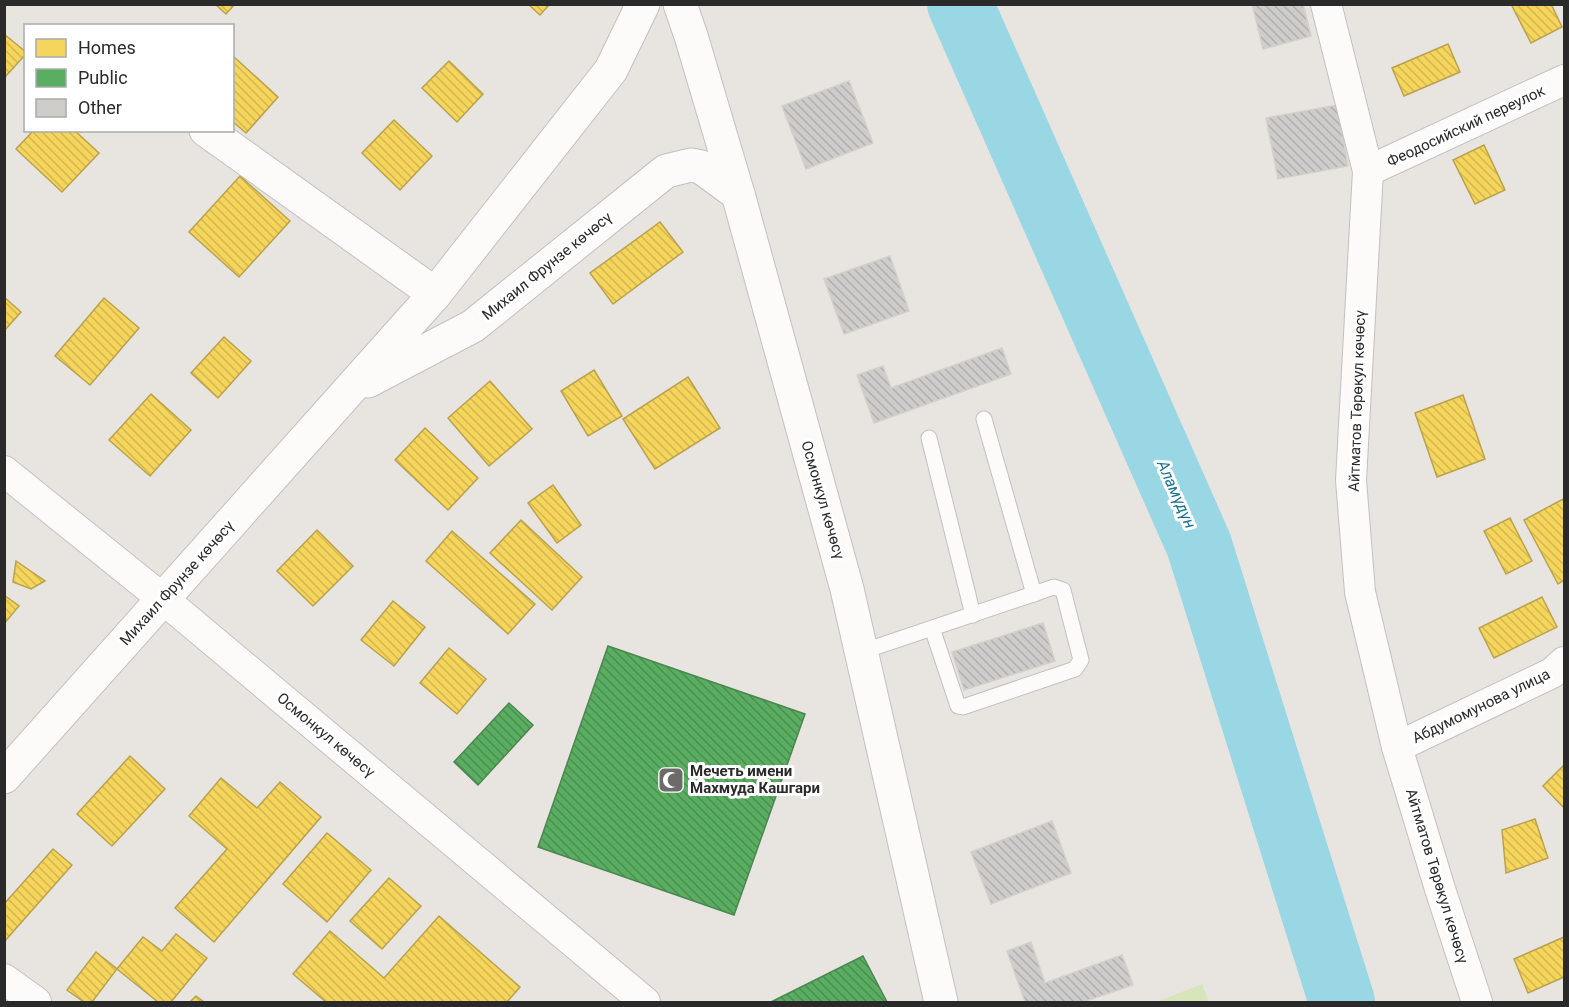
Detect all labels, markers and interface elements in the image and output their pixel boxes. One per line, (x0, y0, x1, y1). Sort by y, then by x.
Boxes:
legend (24, 24, 234, 132)
text: Homes (78, 37, 136, 58)
text: Public (78, 67, 128, 88)
street label: Феодосийский переулок (1384, 81, 1548, 171)
text: Other (78, 97, 122, 118)
street label: Михаил Фрунзе көчөсү (478, 208, 616, 324)
street label: Айтматов Төрөкул көчөсү (1345, 309, 1369, 492)
street label: Осмонкул көчөсү (797, 439, 849, 562)
water label: Аламүдүн (1153, 456, 1200, 531)
street label: Михаил Фрунзе көчөсү (116, 516, 238, 649)
street label: Абдумомунова улица (1409, 665, 1553, 747)
street label: Осмонкул көчөсү (273, 689, 379, 782)
place label: Мечеть имени Махмуда Кашгари (690, 762, 820, 797)
mosque icon: Мечеть имени Махмуда Кашгари (656, 765, 686, 795)
street label: Айтматов Төрөкул көчөсү (1402, 786, 1472, 966)

